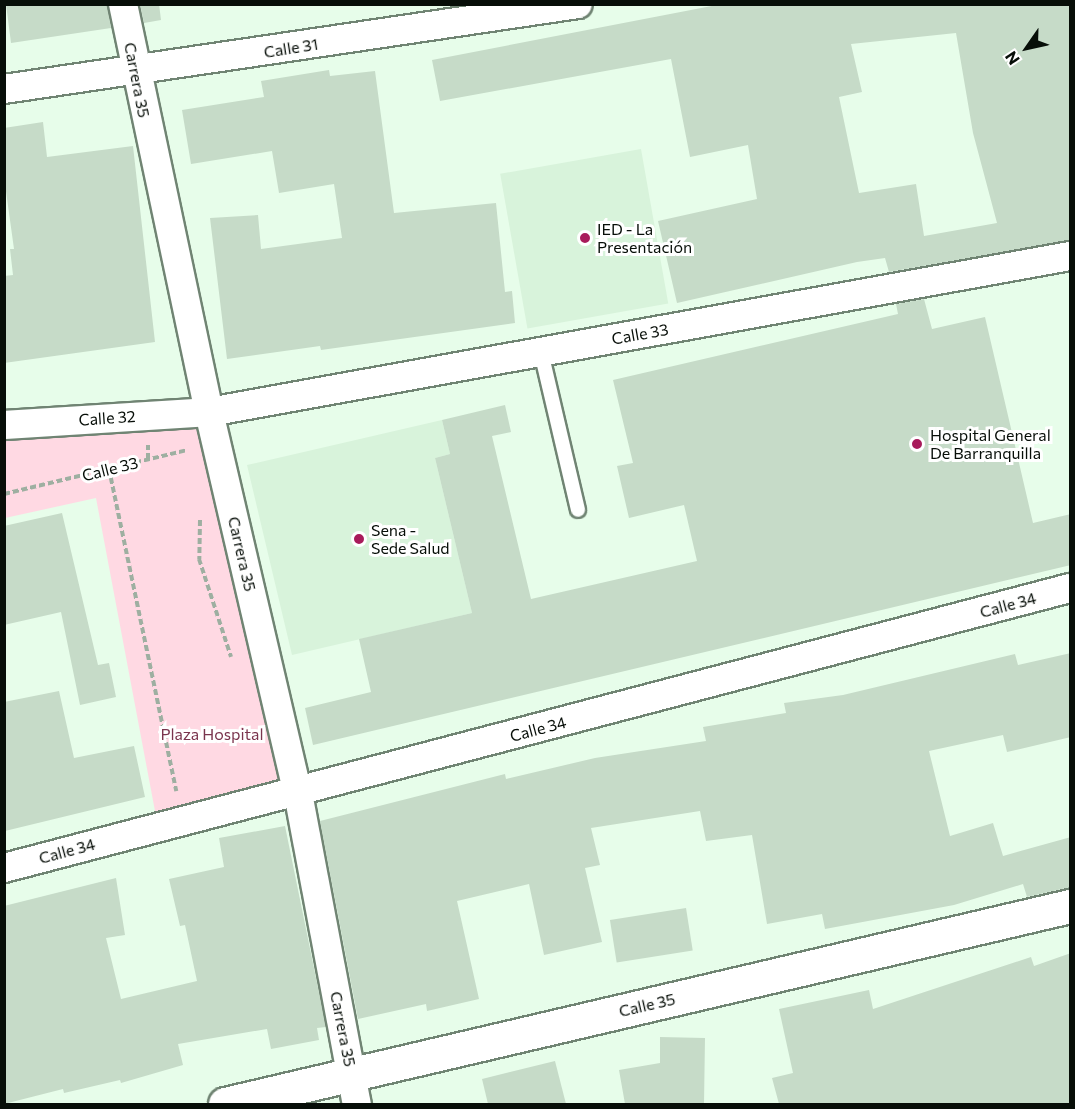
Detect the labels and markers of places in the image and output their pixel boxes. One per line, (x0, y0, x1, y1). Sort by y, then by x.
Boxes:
place label: IED - La Presentación (597, 219, 692, 257)
marker: IED - La Presentación (578, 231, 592, 245)
place label: Hospital General De Barranquilla (930, 425, 1051, 463)
marker: Hospital General De Barranquilla (908, 435, 926, 453)
place label: Sena - Sede Salud (371, 520, 450, 558)
marker: Sena - Sede Salud (352, 532, 366, 546)

